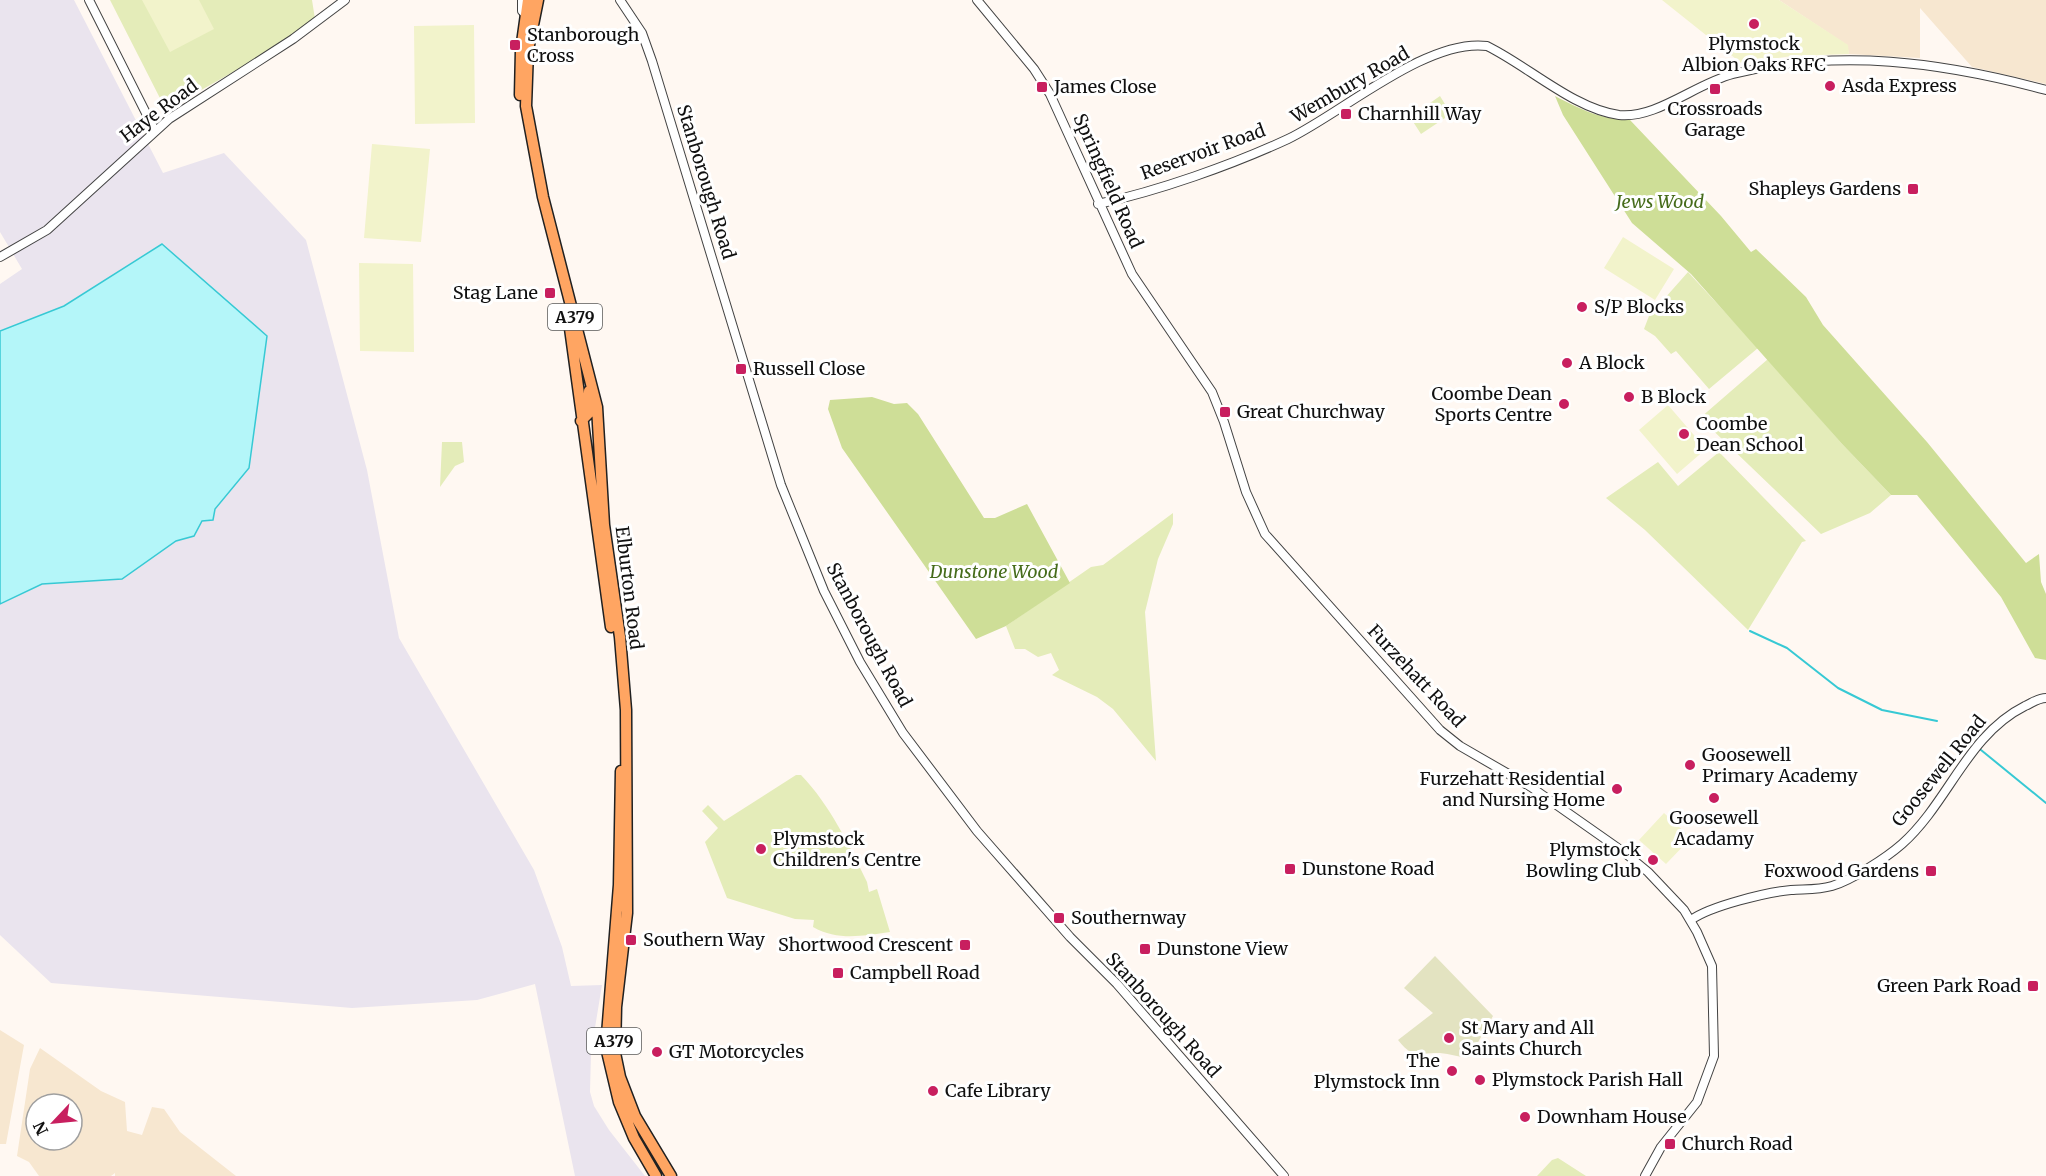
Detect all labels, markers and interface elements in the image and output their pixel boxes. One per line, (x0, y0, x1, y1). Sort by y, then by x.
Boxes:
marker: Plymstock Albion Oaks RFC (1747, 17, 1761, 31)
place label: Stanborough Cross (527, 23, 640, 67)
place label: Plymstock Albion Oaks RFC (1681, 32, 1826, 76)
marker: Stanborough Cross (508, 38, 522, 52)
street label: Wembury Road (1286, 41, 1413, 128)
street label: Haye Road (115, 74, 202, 147)
place label: Asda Express (1841, 74, 1957, 97)
place label: James Close (1053, 75, 1156, 98)
marker: Asda Express (1823, 79, 1837, 93)
marker: James Close (1035, 80, 1049, 94)
marker: Crossroads Garage (1708, 82, 1722, 96)
place label: Crossroads Garage (1668, 97, 1763, 141)
street label: Stanborough Road (672, 102, 741, 262)
place label: Charnhill Way (1358, 102, 1482, 125)
marker: Charnhill Way (1339, 107, 1353, 121)
street label: Springfield Road (1068, 110, 1148, 252)
street label: Reservoir Road (1137, 118, 1268, 185)
place label: Shapleys Gardens (1748, 177, 1901, 200)
marker: Shapleys Gardens (1906, 182, 1920, 196)
park label: Jews Wood (1614, 190, 1705, 213)
place label: Stag Lane (453, 281, 538, 304)
marker: Stag Lane (543, 286, 557, 300)
place label: S/P Blocks (1594, 295, 1684, 318)
marker: S/P Blocks (1575, 300, 1589, 314)
road number: A379 (548, 304, 602, 330)
place label: A Block (1578, 351, 1645, 374)
marker: A Block (1560, 356, 1574, 370)
place label: Russell Close (753, 357, 865, 380)
marker: Russell Close (734, 362, 748, 376)
place label: Coombe Dean Sports Centre (1431, 382, 1552, 426)
place label: B Block (1641, 385, 1707, 408)
marker: B Block (1622, 390, 1636, 404)
marker: Coombe Dean Sports Centre (1557, 397, 1571, 411)
place label: Great Churchway (1237, 400, 1385, 423)
marker: Great Churchway (1218, 405, 1232, 419)
place label: Coombe Dean School (1696, 412, 1804, 456)
marker: Coombe Dean School (1677, 427, 1691, 441)
street label: Elburton Road (611, 525, 648, 651)
street label: Stanborough Road (822, 559, 917, 711)
park label: Dunstone Wood (929, 560, 1059, 583)
street label: Furzehatt Road (1363, 619, 1470, 732)
street label: Goosewell Road (1887, 710, 1991, 831)
place label: Goosewell Primary Academy (1702, 743, 1858, 787)
marker: Goosewell Primary Academy (1683, 758, 1697, 772)
place label: Furzehatt Residential and Nursing Home (1420, 767, 1605, 811)
marker: Furzehatt Residential and Nursing Home (1610, 782, 1624, 796)
marker: Goosewell Acadamy (1707, 791, 1721, 805)
place label: Goosewell Acadamy (1669, 806, 1759, 850)
place label: Plymstock Children's Centre (773, 827, 921, 871)
place label: Plymstock Bowling Club (1526, 838, 1642, 882)
marker: Plymstock Children's Centre (754, 842, 768, 856)
marker: Plymstock Bowling Club (1646, 853, 1660, 867)
place label: Dunstone Road (1302, 857, 1434, 880)
place label: Foxwood Gardens (1764, 859, 1919, 882)
marker: Dunstone Road (1283, 862, 1297, 876)
marker: Foxwood Gardens (1924, 864, 1938, 878)
place label: Southernway (1071, 906, 1187, 929)
marker: Southernway (1052, 911, 1066, 925)
place label: Southern Way (643, 928, 766, 951)
marker: Southern Way (624, 933, 638, 947)
place label: Shortwood Crescent (778, 933, 953, 956)
place label: Dunstone View (1157, 937, 1289, 960)
marker: Shortwood Crescent (958, 938, 972, 952)
marker: Dunstone View (1138, 942, 1152, 956)
street label: Stanborough Road (1101, 947, 1226, 1082)
place label: Campbell Road (850, 961, 980, 984)
marker: Campbell Road (831, 966, 845, 980)
place label: Green Park Road (1877, 974, 2021, 997)
marker: Green Park Road (2026, 979, 2040, 993)
place label: St Mary and All Saints Church (1461, 1016, 1595, 1060)
road number: A379 (587, 1028, 641, 1054)
marker: St Mary and All Saints Church (1442, 1031, 1456, 1045)
place label: GT Motorcycles (669, 1040, 804, 1063)
marker: GT Motorcycles (650, 1045, 664, 1059)
place label: The Plymstock Inn (1314, 1049, 1440, 1093)
marker: The Plymstock Inn (1445, 1064, 1459, 1078)
place label: Plymstock Parish Hall (1492, 1068, 1683, 1091)
marker: Plymstock Parish Hall (1473, 1073, 1487, 1087)
place label: Cafe Library (945, 1079, 1051, 1102)
marker: Cafe Library (926, 1084, 940, 1098)
north arrow (24, 1092, 84, 1152)
place label: Downham House (1537, 1105, 1687, 1128)
marker: Downham House (1518, 1110, 1532, 1124)
text: N (29, 1118, 52, 1139)
place label: Church Road (1682, 1132, 1793, 1155)
marker: Church Road (1663, 1137, 1677, 1151)

